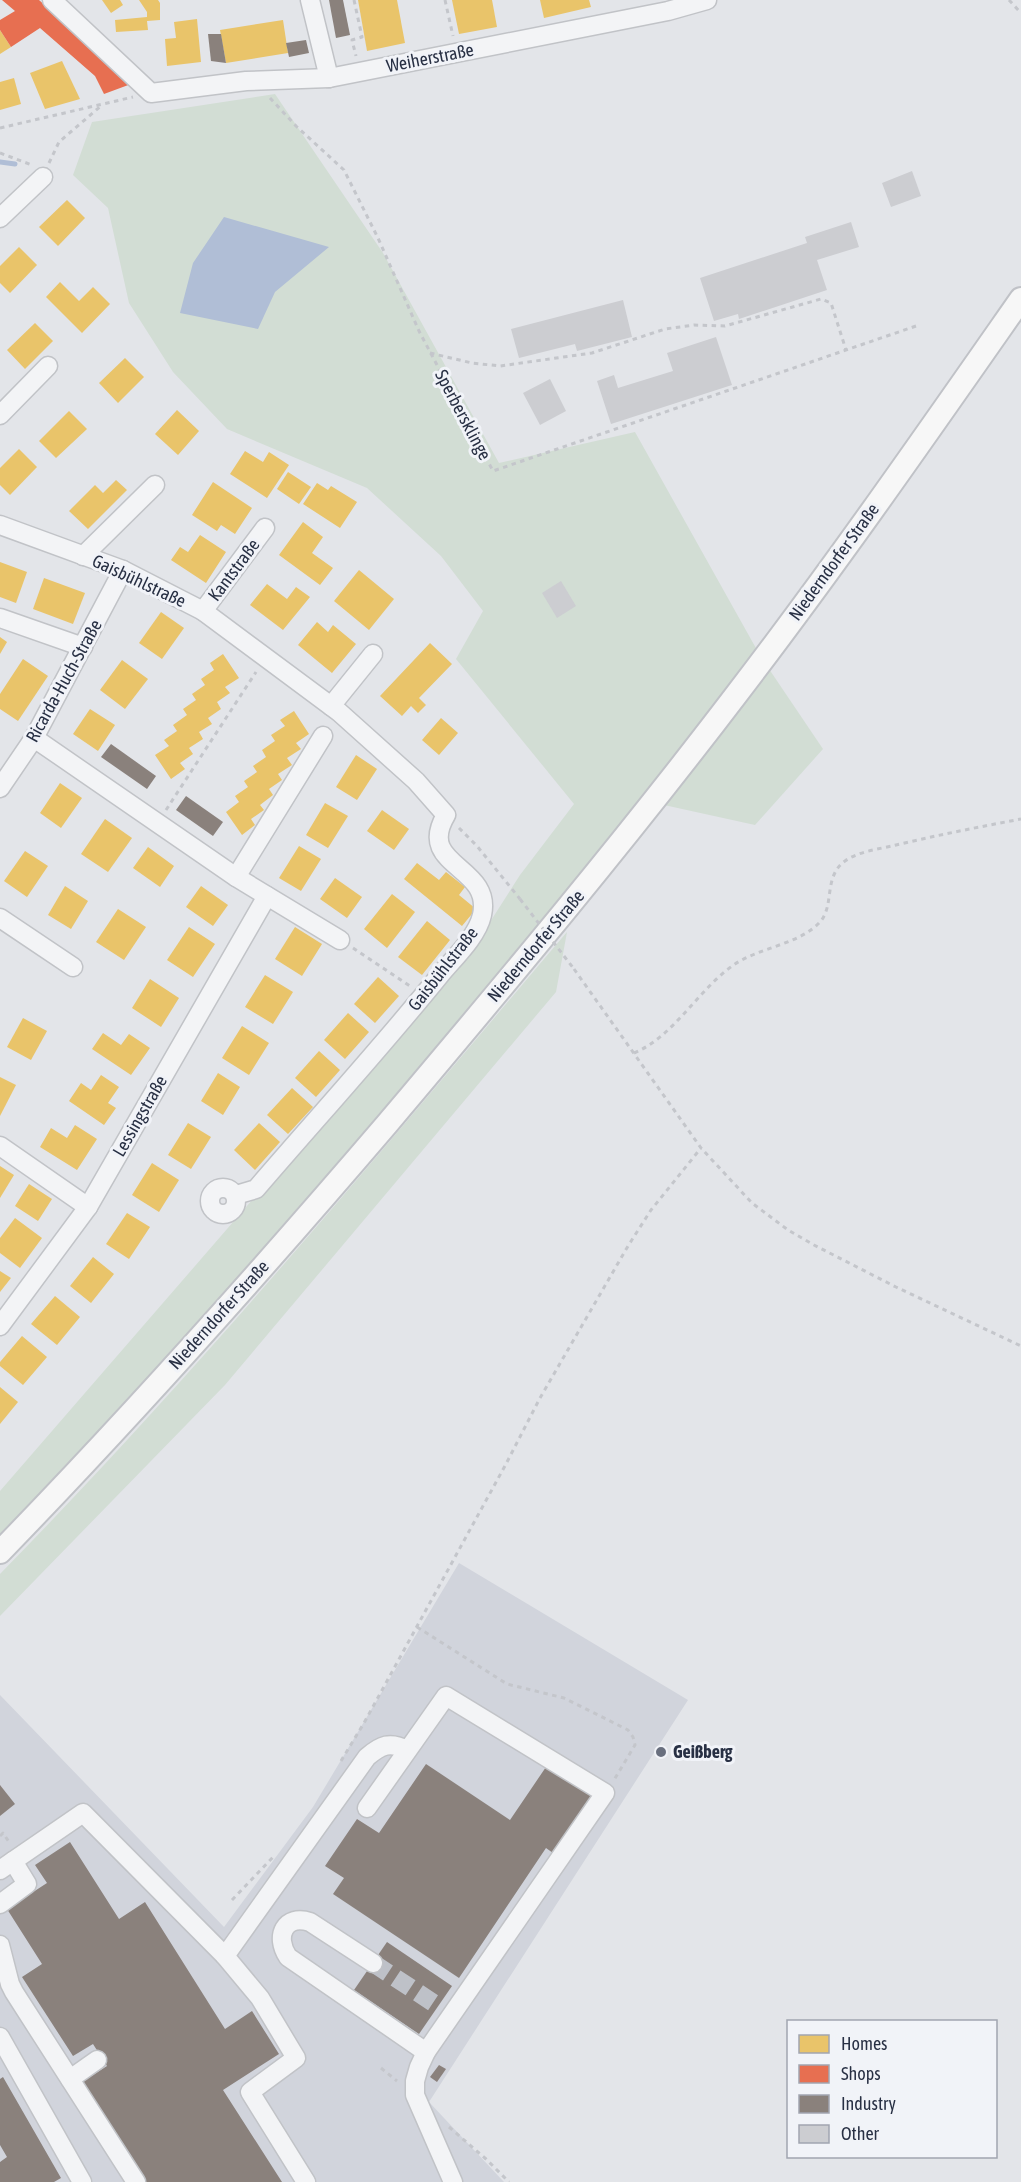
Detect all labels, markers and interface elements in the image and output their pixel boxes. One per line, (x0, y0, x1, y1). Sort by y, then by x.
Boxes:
street label: Weiherstraße (384, 39, 475, 76)
street label: Sperbersklinge (431, 366, 496, 463)
street label: Niederndorfer Straße (784, 499, 883, 624)
street label: Kantstraße (203, 535, 264, 605)
street label: Gaisbühlstraße (89, 550, 189, 611)
street label: Ricarda-Huch-Straße (21, 616, 106, 746)
street label: Niederndorfer Straße (483, 886, 588, 1006)
street label: Gaisbühlstraße (403, 923, 482, 1015)
street label: Lessingstraße (108, 1072, 171, 1160)
street label: Niederndorfer Straße (164, 1256, 273, 1373)
place label: Geißberg (673, 1741, 733, 1762)
marker: Geißberg (654, 1745, 668, 1759)
legend (787, 2020, 997, 2158)
text: Homes (841, 2033, 887, 2054)
text: Shops (841, 2063, 881, 2084)
text: Industry (841, 2093, 896, 2114)
text: Other (841, 2123, 880, 2144)

